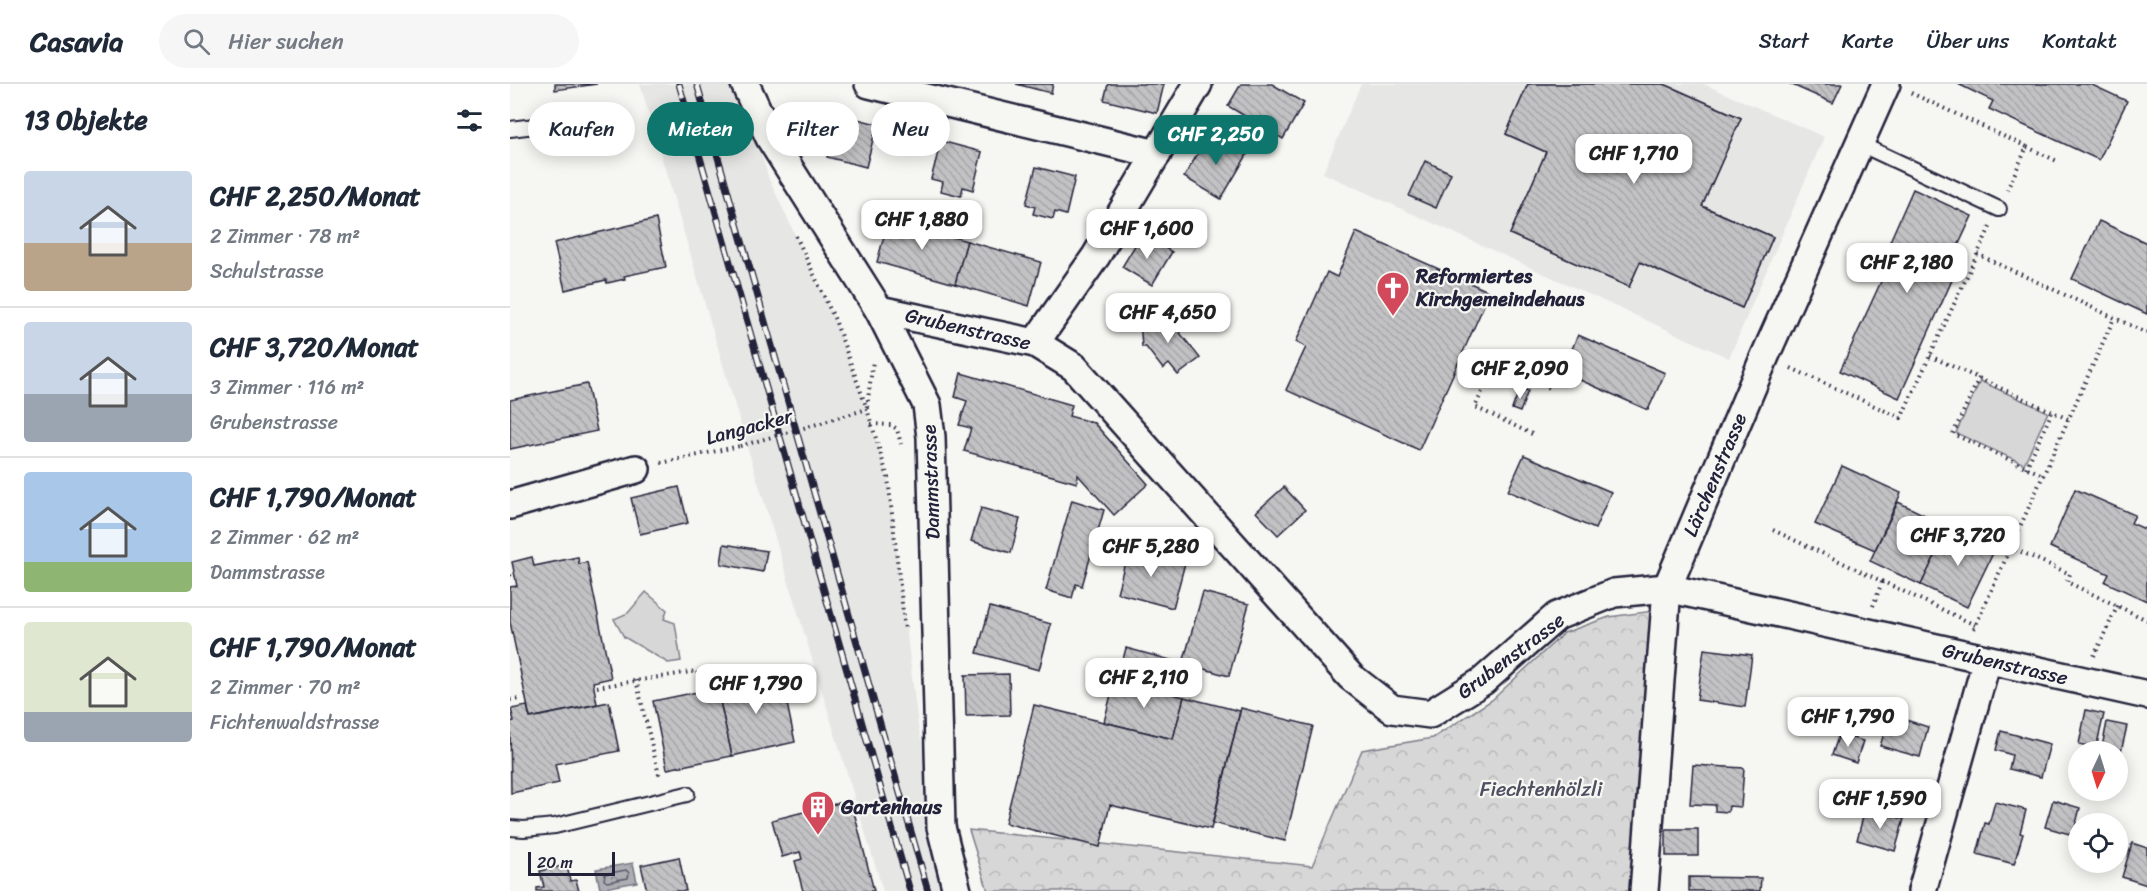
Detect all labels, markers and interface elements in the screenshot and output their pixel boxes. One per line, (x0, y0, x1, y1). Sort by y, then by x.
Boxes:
search box (159, 14, 579, 68)
text: Casavia (30, 17, 123, 66)
text: Hier suchen (228, 22, 344, 61)
text: Start (1759, 22, 1809, 60)
text: Karte (1842, 22, 1894, 60)
text: Über uns (1927, 22, 2009, 60)
text: Kontakt (2042, 22, 2117, 60)
icon: search (180, 25, 213, 58)
text: 13 Objekte (24, 97, 148, 143)
chip: Kaufen (528, 102, 635, 156)
chip: Mieten (647, 102, 754, 156)
chip: Filter (766, 102, 859, 156)
chip: Neu (871, 102, 950, 156)
icon: filters (453, 104, 486, 137)
pin: CHF 2,250 (1147, 115, 1285, 166)
text: CHF 2,250 (1168, 117, 1264, 152)
pin: CHF 1,710 (1565, 134, 1703, 185)
text: CHF 1,710 (1589, 136, 1679, 171)
text: CHF 2,250/Monat (210, 173, 421, 219)
icon: home (72, 195, 144, 267)
pin: CHF 1,880 (853, 200, 991, 251)
text: CHF 1,880 (875, 202, 969, 237)
pin: CHF 1,600 (1078, 209, 1216, 260)
text: CHF 1,600 (1100, 211, 1194, 246)
text: 2 Zimmer · 78 m² (210, 219, 360, 254)
pin: CHF 2,180 (1838, 243, 1976, 294)
text: CHF 2,180 (1861, 245, 1953, 280)
text: Schulstrasse (210, 254, 324, 289)
place label: Reformiertes Kirchgemeindehaus (1415, 259, 1585, 317)
church icon: Reformiertes Kirchgemeindehaus (1375, 270, 1411, 317)
pin: CHF 4,650 (1099, 293, 1237, 344)
text: CHF 4,650 (1120, 295, 1216, 330)
street label: Grubenstrasse (902, 298, 1034, 360)
text: CHF 3,720/Monat (210, 324, 419, 370)
icon: home (72, 346, 144, 418)
pin: CHF 2,090 (1451, 349, 1589, 400)
text: CHF 2,090 (1471, 351, 1569, 386)
text: 3 Zimmer · 116 m² (210, 370, 364, 405)
street label: Langacker (702, 398, 798, 455)
text: Grubenstrasse (210, 405, 338, 440)
street label: Lärchenstrasse (1673, 407, 1757, 542)
street label: Dammstrasse (911, 424, 950, 540)
text: CHF 1,790/Monat (210, 474, 417, 520)
icon: home (72, 496, 144, 568)
pin: CHF 3,720 (1889, 516, 2027, 567)
text: CHF 3,720 (1911, 518, 2005, 553)
text: 2 Zimmer · 62 m² (210, 520, 359, 555)
pin: CHF 5,280 (1082, 527, 1220, 578)
text: CHF 5,280 (1103, 529, 1199, 564)
text: Dammstrasse (210, 555, 325, 590)
street label: Grubenstrasse (1449, 603, 1573, 709)
text: CHF 1,790/Monat (210, 624, 417, 670)
street label: Grubenstrasse (1939, 633, 2071, 695)
icon: home (72, 646, 144, 718)
pin: CHF 2,110 (1075, 658, 1213, 709)
text: CHF 2,110 (1099, 660, 1189, 695)
pin: CHF 1,790 (687, 664, 825, 715)
text: CHF 1,790 (709, 666, 803, 701)
text: 2 Zimmer · 70 m² (210, 670, 361, 705)
pin: CHF 1,790 (1779, 697, 1917, 748)
text: CHF 1,790 (1801, 699, 1895, 734)
text: Fichtenwaldstrasse (210, 705, 379, 740)
north arrow (2068, 741, 2128, 801)
map controls (2068, 741, 2128, 873)
park label: Fiechtenhölzli (1480, 772, 1604, 807)
pin: CHF 1,590 (1811, 779, 1949, 830)
text: CHF 1,590 (1833, 781, 1927, 816)
building icon: Gartenhaus (800, 789, 836, 836)
place label: Gartenhaus (840, 790, 943, 825)
button: locate (2068, 813, 2128, 873)
text: 20 m (537, 848, 573, 877)
scale bar (528, 849, 615, 876)

